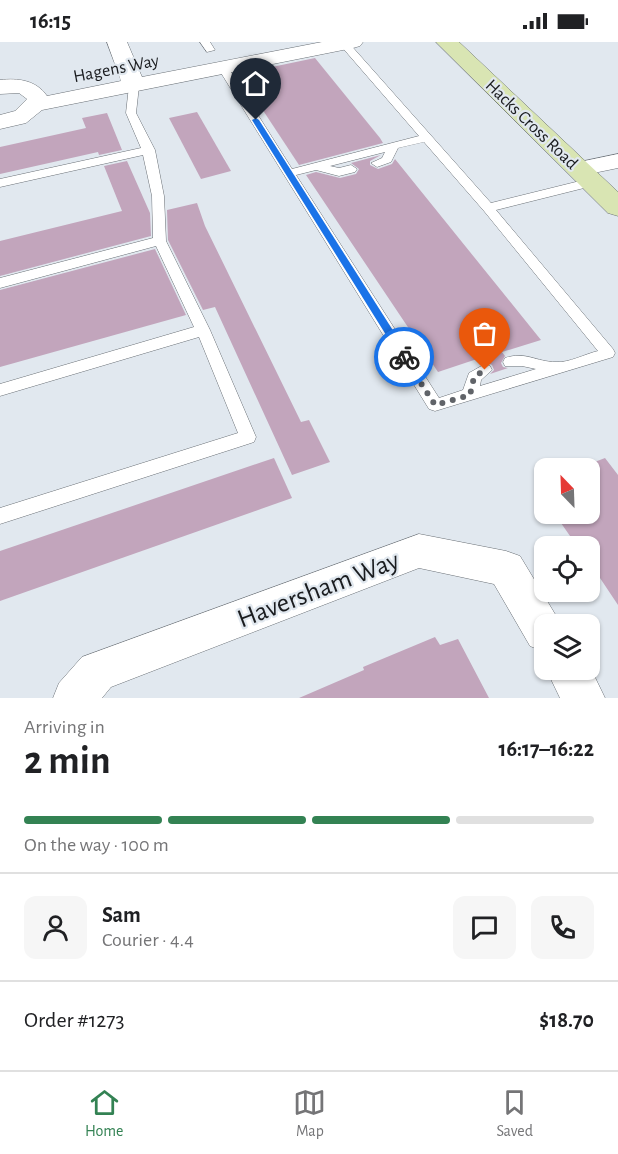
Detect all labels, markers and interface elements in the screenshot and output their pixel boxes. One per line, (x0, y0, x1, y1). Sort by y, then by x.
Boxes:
text: 16:15 (30, 10, 71, 32)
street label: Hagens Way (72, 52, 161, 86)
pin (230, 58, 281, 120)
icon: home (239, 67, 272, 100)
street label: Hacks Cross Road (482, 76, 581, 173)
pin (459, 308, 510, 370)
icon: bag (468, 317, 501, 350)
courier (374, 327, 434, 387)
icon: bike (388, 341, 421, 374)
north arrow (534, 458, 600, 524)
map controls (534, 458, 600, 680)
button: locate (534, 536, 600, 602)
street label: Haversham Way (234, 546, 404, 634)
button: layers (534, 614, 600, 680)
text: Arriving in (24, 717, 105, 737)
text: 16:17–16:22 (499, 738, 594, 760)
text: 2 min (24, 742, 111, 781)
text: On the way · 100 m (24, 835, 169, 855)
button: person (24, 896, 87, 959)
button: chat (453, 896, 516, 959)
button: phone (531, 896, 594, 959)
text: Sam (102, 904, 141, 926)
text: Courier · 4.4 (102, 930, 194, 950)
text: Order #1273 (24, 1009, 125, 1031)
text: $18.70 (539, 1009, 594, 1031)
tab: Home (85, 1086, 123, 1141)
tab: Map (293, 1086, 326, 1141)
tab: Saved (496, 1086, 533, 1141)

